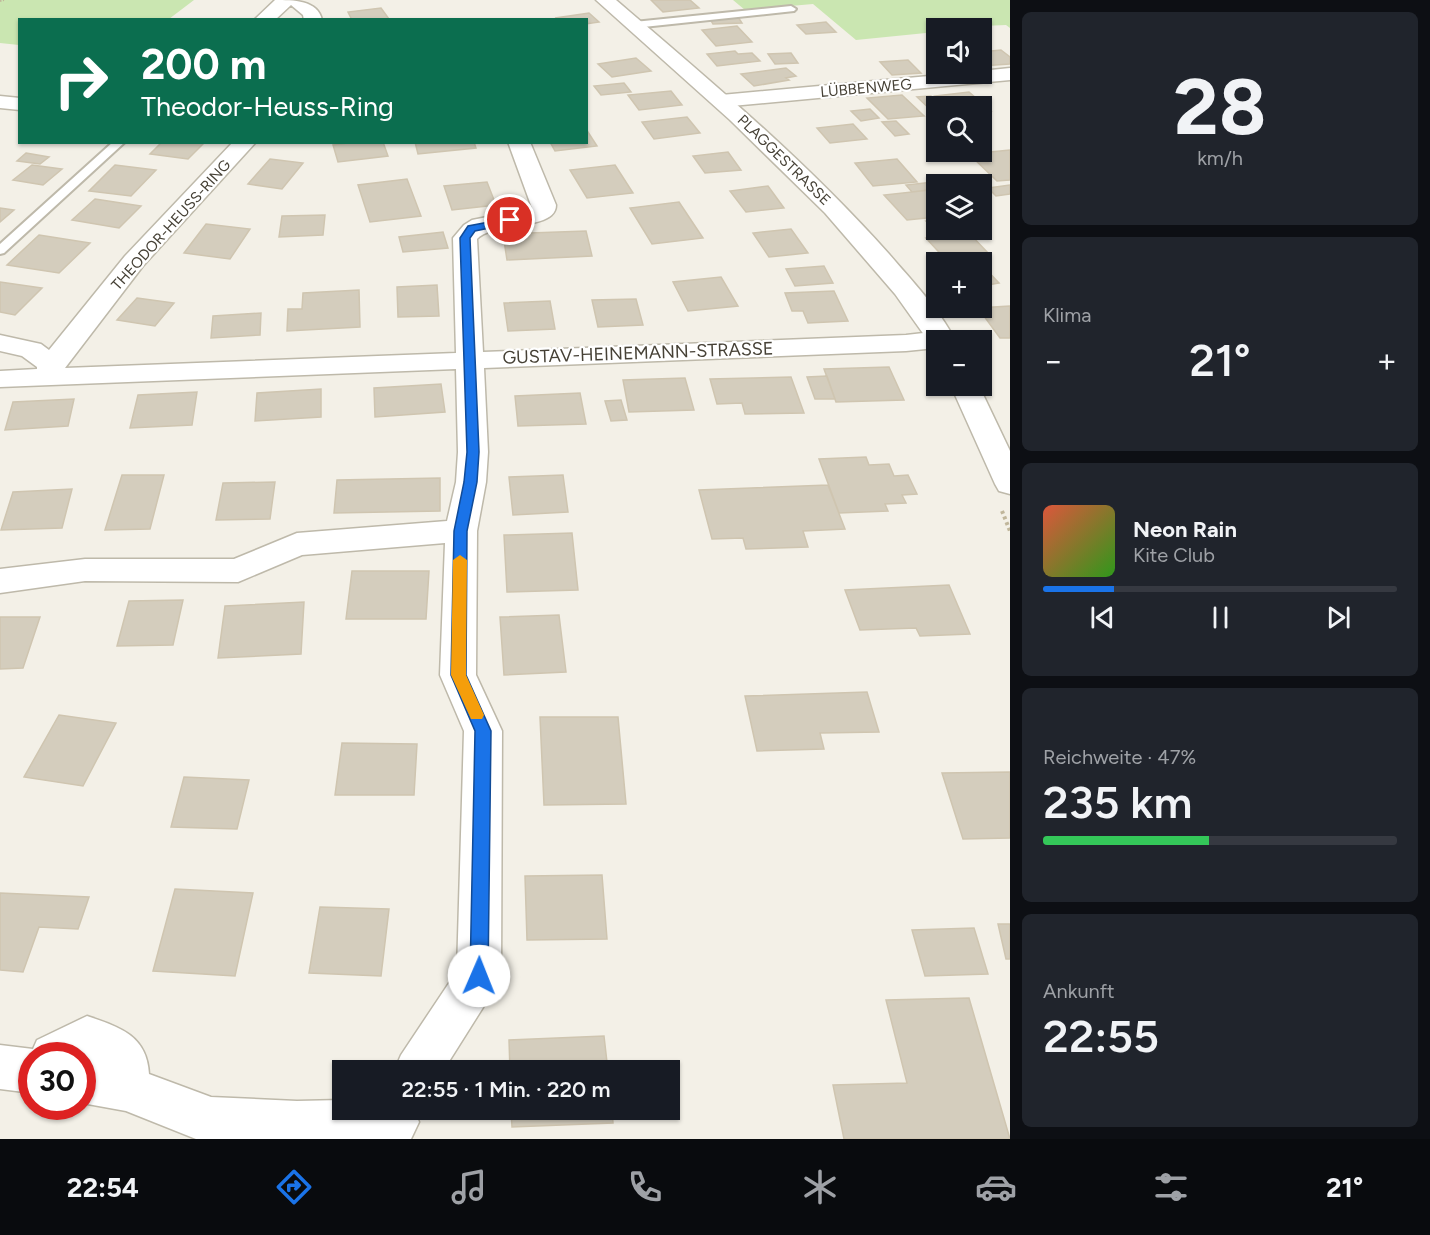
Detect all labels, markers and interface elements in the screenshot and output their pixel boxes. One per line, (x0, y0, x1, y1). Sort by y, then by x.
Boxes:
map controls (926, 18, 992, 396)
button: sound (926, 18, 992, 84)
text: 200 m (141, 39, 266, 90)
icon: right (42, 42, 120, 120)
text: 28 (1174, 60, 1266, 154)
street label: LÜBBENWEG (819, 75, 913, 101)
text: Theodor-Heuss-Ring (141, 90, 394, 123)
button: search (926, 96, 992, 162)
street label: PLAGGESTRASSE (734, 111, 834, 209)
text: km/h (1197, 146, 1243, 170)
street label: THEODOR-HEUSS-RING (108, 156, 234, 294)
button: layers (926, 174, 992, 240)
pin (484, 194, 535, 245)
icon: arrive (493, 203, 526, 236)
button: + (926, 252, 992, 318)
text: Klima (1043, 303, 1091, 327)
button: − (926, 330, 992, 396)
text: 21° (1189, 333, 1251, 387)
street label: GUSTAV-HEINEMANN-STRASSE (502, 337, 774, 369)
text: − (1043, 341, 1064, 380)
text: + (1376, 341, 1397, 380)
text: Neon Rain (1133, 516, 1237, 543)
text: Kite Club (1133, 543, 1215, 567)
icon: previous (1086, 601, 1119, 634)
icon: pause (1204, 601, 1237, 634)
icon: next (1322, 601, 1355, 634)
text: Reichweite · 47% (1043, 745, 1196, 769)
text: 235 km (1043, 775, 1193, 829)
position arrow (447, 944, 511, 1008)
text: Ankunft (1043, 979, 1115, 1003)
text: 22:55 (1043, 1009, 1159, 1063)
speed limit sign: 30 (18, 1042, 96, 1120)
text: 22:55 · 1 Min. · 220 m (401, 1076, 611, 1103)
icon: directions (273, 1166, 315, 1208)
icon: music (448, 1166, 490, 1208)
icon: phone (624, 1166, 666, 1208)
icon: climate (799, 1166, 841, 1208)
icon: car (975, 1166, 1017, 1208)
icon: filters (1150, 1166, 1192, 1208)
text: 22:54 (67, 1171, 139, 1204)
text: 21° (1326, 1171, 1363, 1204)

